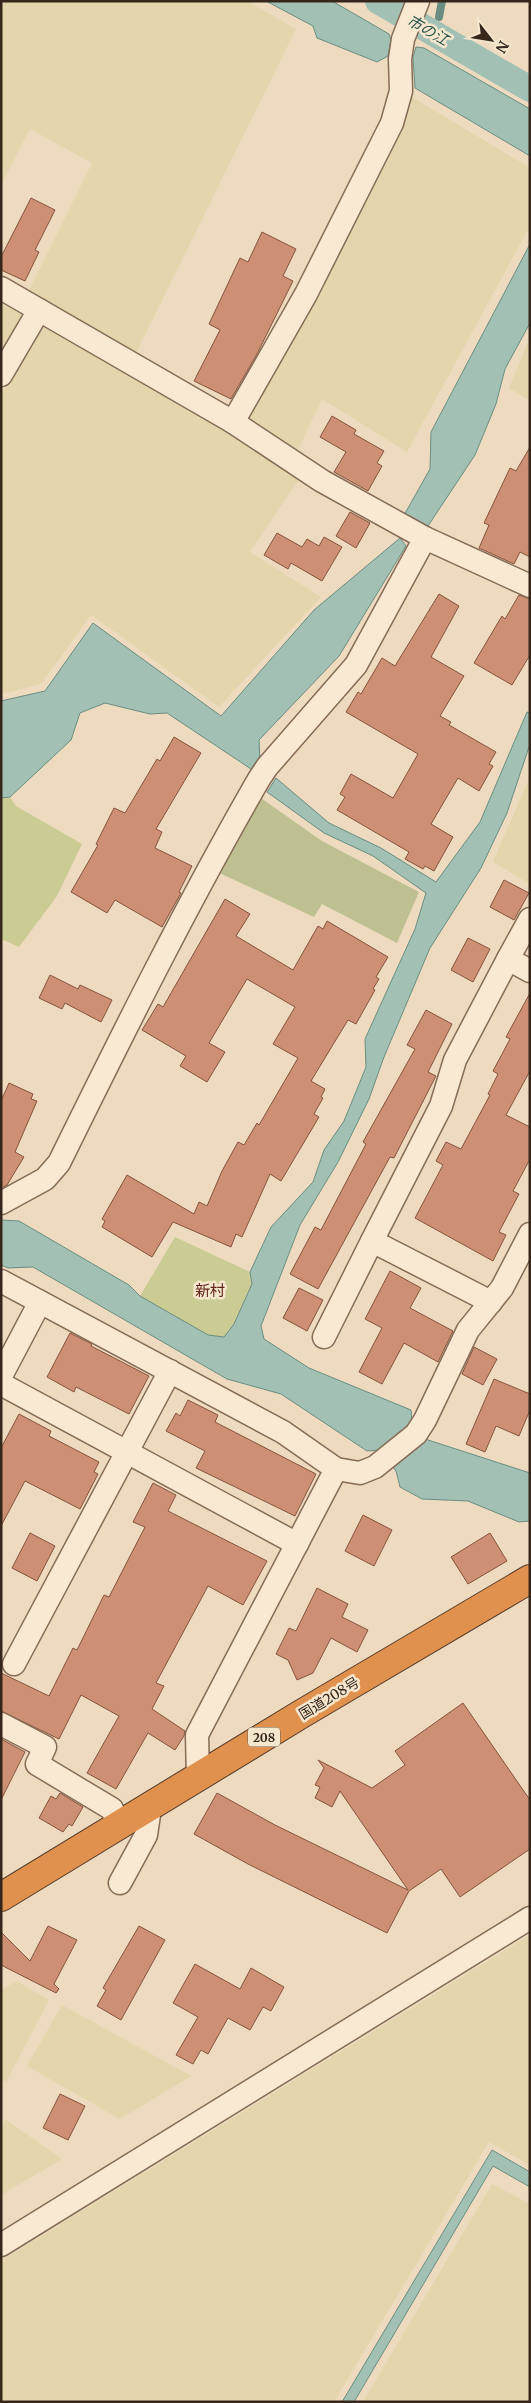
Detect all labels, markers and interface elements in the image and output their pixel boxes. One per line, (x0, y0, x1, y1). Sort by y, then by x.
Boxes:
water label: 市の江 (404, 11, 454, 50)
north arrow (466, 15, 516, 65)
text: N (492, 37, 513, 56)
district label: 新村 (195, 1281, 225, 1300)
street label: 国道208号 (296, 1673, 362, 1723)
road number: 208 (248, 1728, 280, 1746)

